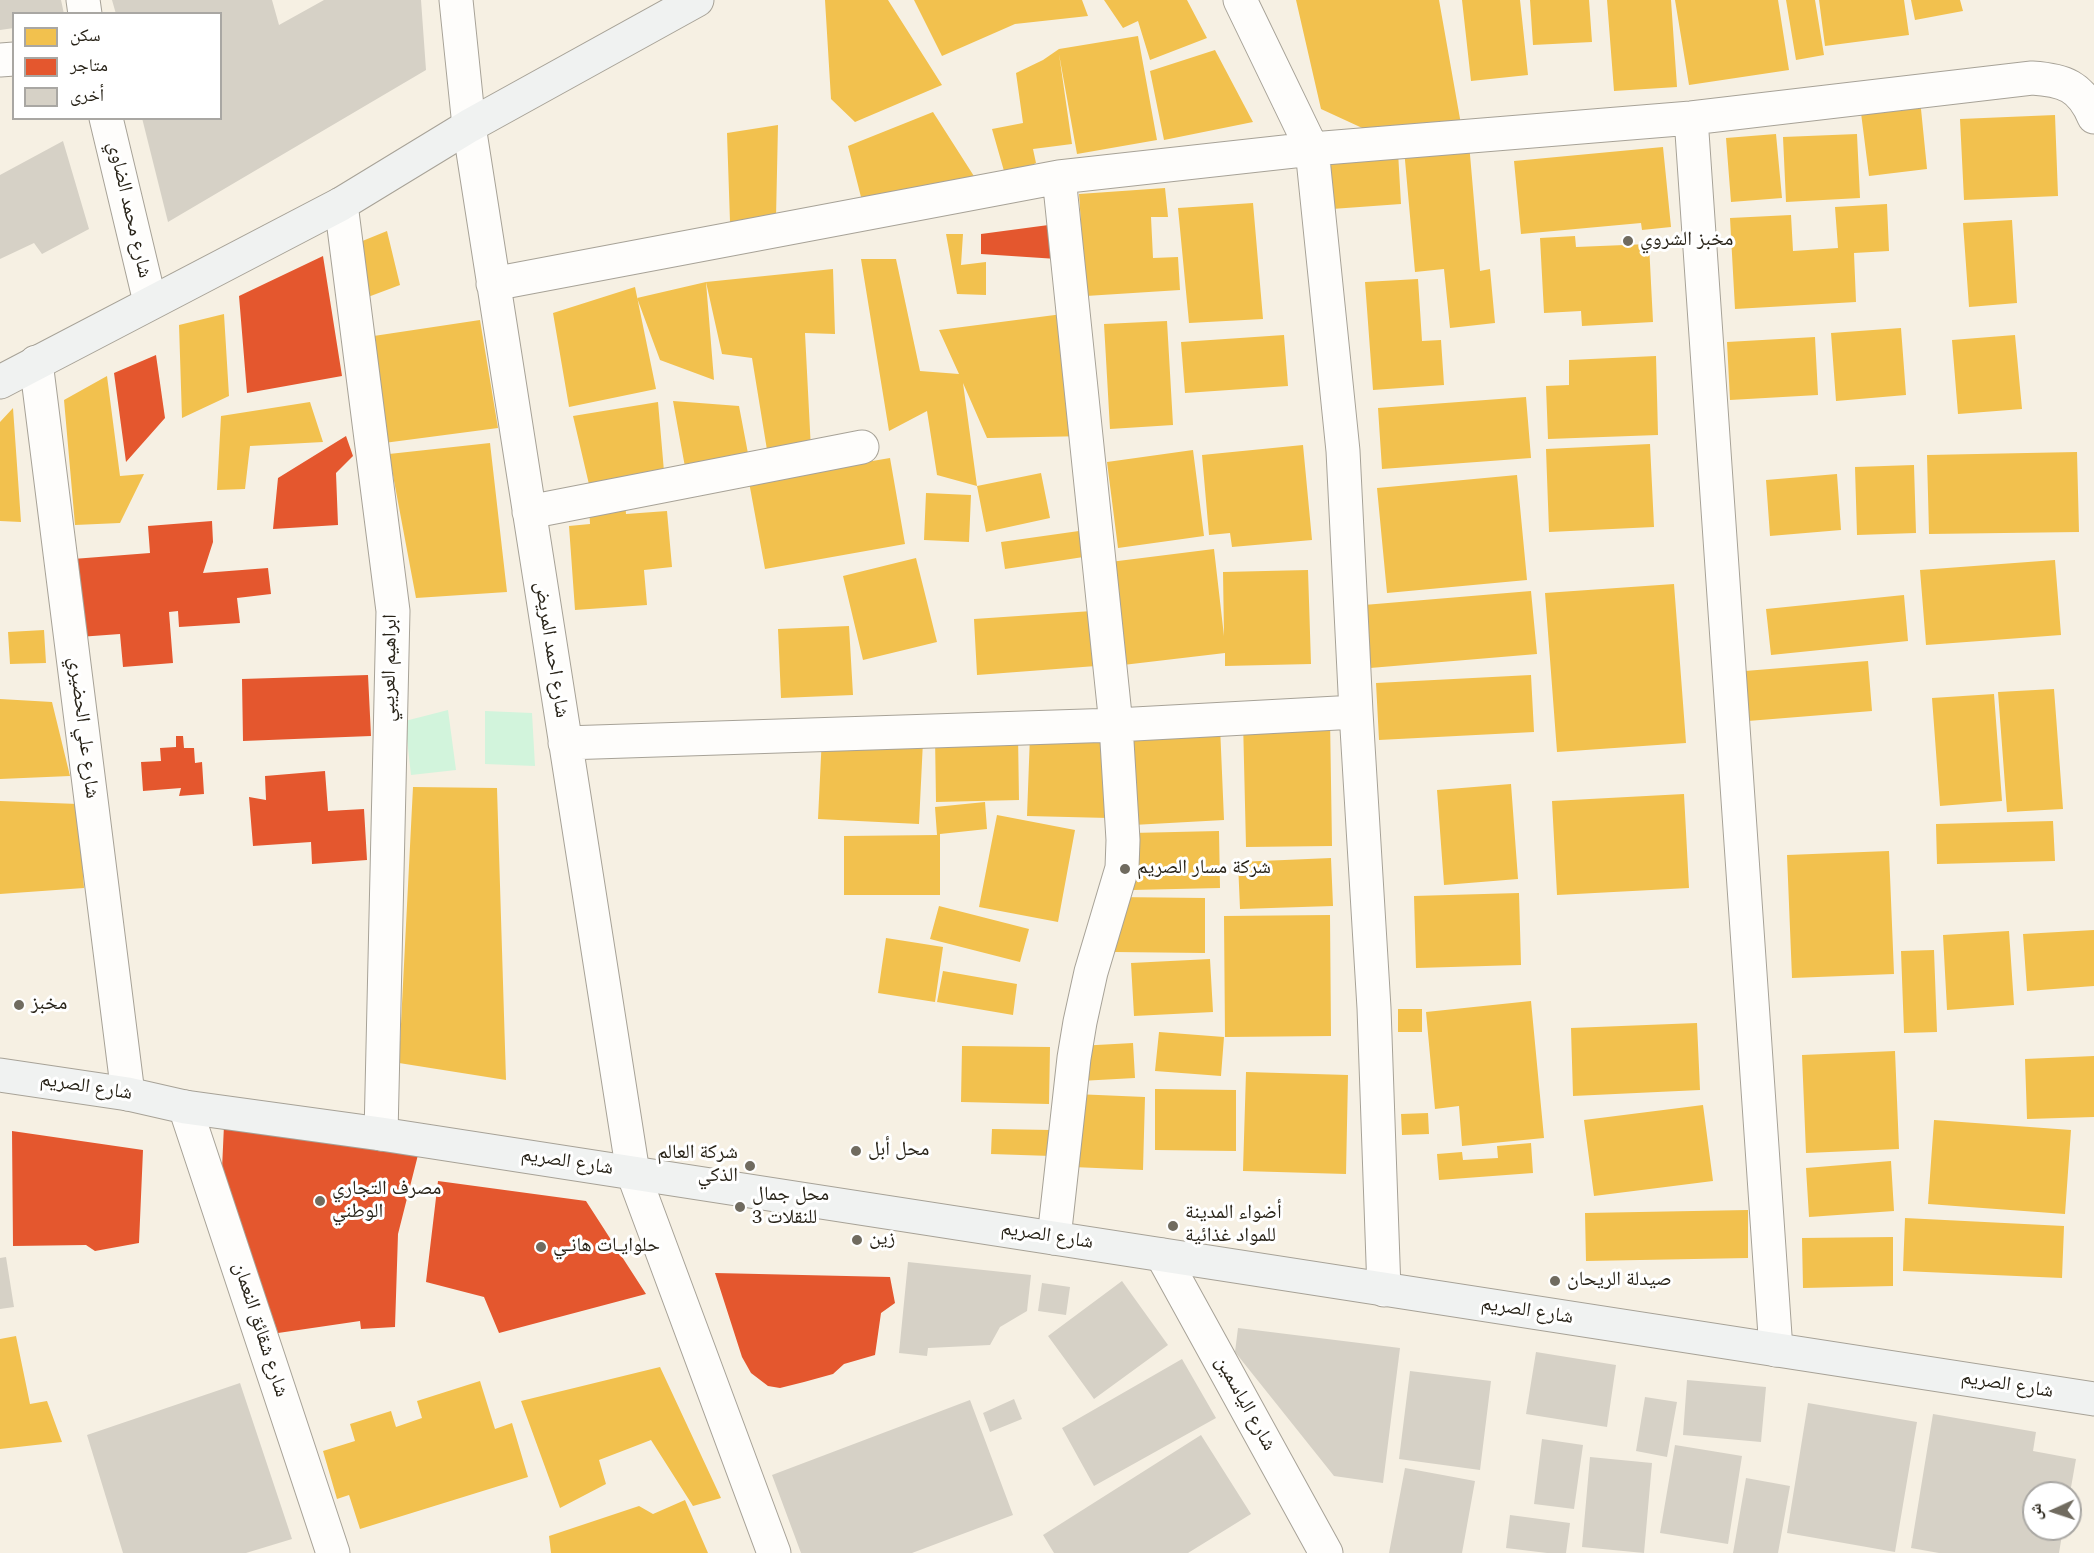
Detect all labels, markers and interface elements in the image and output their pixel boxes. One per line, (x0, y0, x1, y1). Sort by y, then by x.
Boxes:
legend (12, 12, 222, 120)
text: سكن (70, 22, 101, 49)
text: متاجر (70, 52, 108, 79)
text: أخرى (70, 82, 104, 109)
street label: شارع محمد الضاوي (101, 139, 155, 281)
place label: مخبز الشروي (1640, 229, 1733, 253)
marker: مخبز الشروي (1621, 234, 1635, 248)
street label: شارع احمد المريض (527, 580, 573, 720)
street label: ابراهيم العريبي (378, 614, 404, 722)
street label: شارع علي الحضيري (61, 656, 103, 800)
place label: شركة مسار الصريم (1137, 857, 1271, 881)
marker: شركة مسار الصريم (1118, 862, 1132, 876)
place label: مخبز (31, 993, 67, 1017)
marker: مخبز (12, 998, 26, 1012)
street label: شارع الصريم (38, 1069, 134, 1107)
place label: محل أبل (868, 1139, 929, 1163)
place label: شركة العالم الذكي (657, 1142, 738, 1189)
street label: شارع الصريم (519, 1144, 615, 1182)
marker: محل أبل (849, 1144, 863, 1158)
marker: شركة العالم الذكي (743, 1159, 757, 1173)
place label: مصرف التجاري الوطني (332, 1178, 441, 1225)
place label: محل جمال 3 للنقلات (752, 1184, 829, 1231)
marker: مصرف التجاري الوطني (313, 1194, 327, 1208)
marker: محل جمال 3 للنقلات (733, 1200, 747, 1214)
place label: أضواء المدينة للمواد غذائية (1185, 1202, 1282, 1249)
street label: شارع الصريم (999, 1218, 1095, 1256)
marker: أضواء المدينة للمواد غذائية (1166, 1219, 1180, 1233)
place label: زين (869, 1228, 895, 1252)
marker: زين (850, 1233, 864, 1247)
place label: حلوايـات هانـي (553, 1235, 660, 1259)
marker: حلوايـات هانـي (534, 1240, 548, 1254)
street label: شارع شقائق النعمان (226, 1259, 292, 1401)
place label: صيدلة الريحان (1567, 1269, 1672, 1293)
marker: صيدلة الريحان (1548, 1274, 1562, 1288)
street label: شارع الصريم (1479, 1293, 1575, 1331)
street label: شارع الياسمين (1208, 1352, 1280, 1456)
street label: شارع الصريم (1959, 1367, 2055, 1405)
north arrow (2022, 1481, 2082, 1541)
text: ش (2024, 1503, 2048, 1521)

